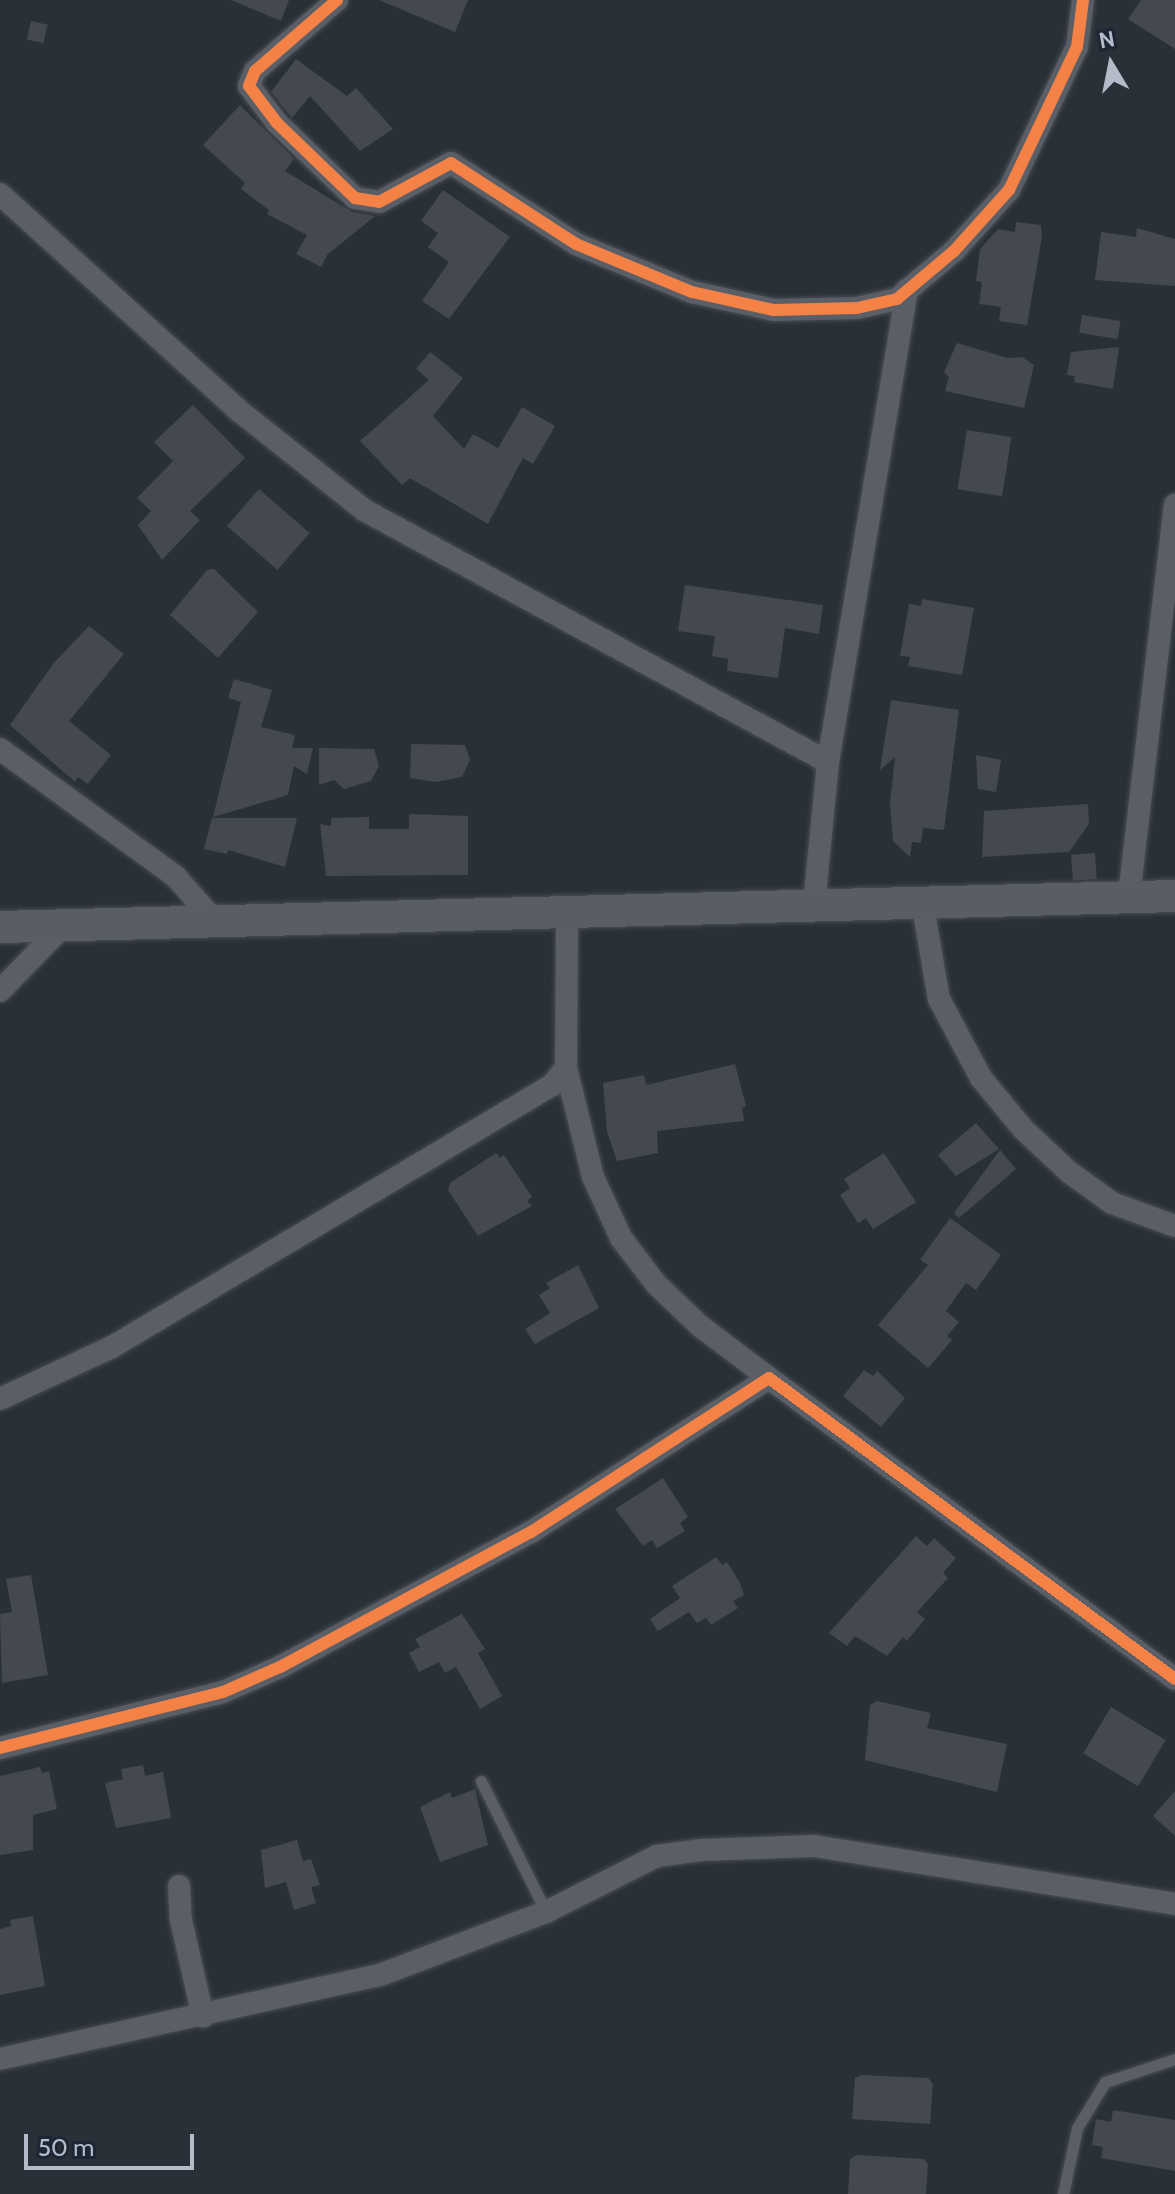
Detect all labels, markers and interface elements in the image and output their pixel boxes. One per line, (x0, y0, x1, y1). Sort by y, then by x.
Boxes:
north arrow (1071, 24, 1151, 104)
text: N (1097, 25, 1117, 55)
scale bar (28, 2118, 198, 2168)
text: 50 m (38, 2133, 94, 2162)

